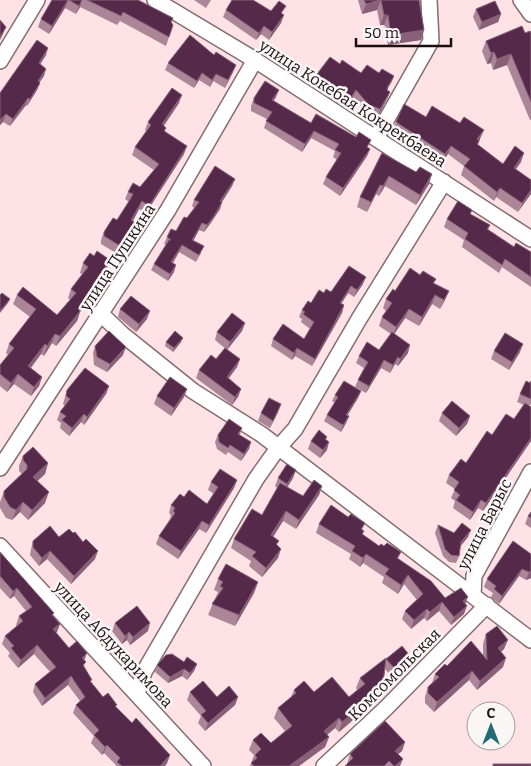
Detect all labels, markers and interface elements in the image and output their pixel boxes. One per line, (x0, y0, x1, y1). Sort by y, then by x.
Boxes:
scale bar (356, 15, 451, 47)
text: 50 m (364, 24, 400, 42)
street label: улица Кокебая Кокрекбаева (255, 35, 450, 171)
street label: улица Пушкина (75, 200, 159, 315)
street label: улица Барыс (453, 476, 515, 574)
street label: улица Абдукаримова (50, 577, 177, 711)
street label: Комсомольская (344, 624, 444, 724)
north arrow (466, 701, 516, 751)
text: С (487, 705, 496, 722)

